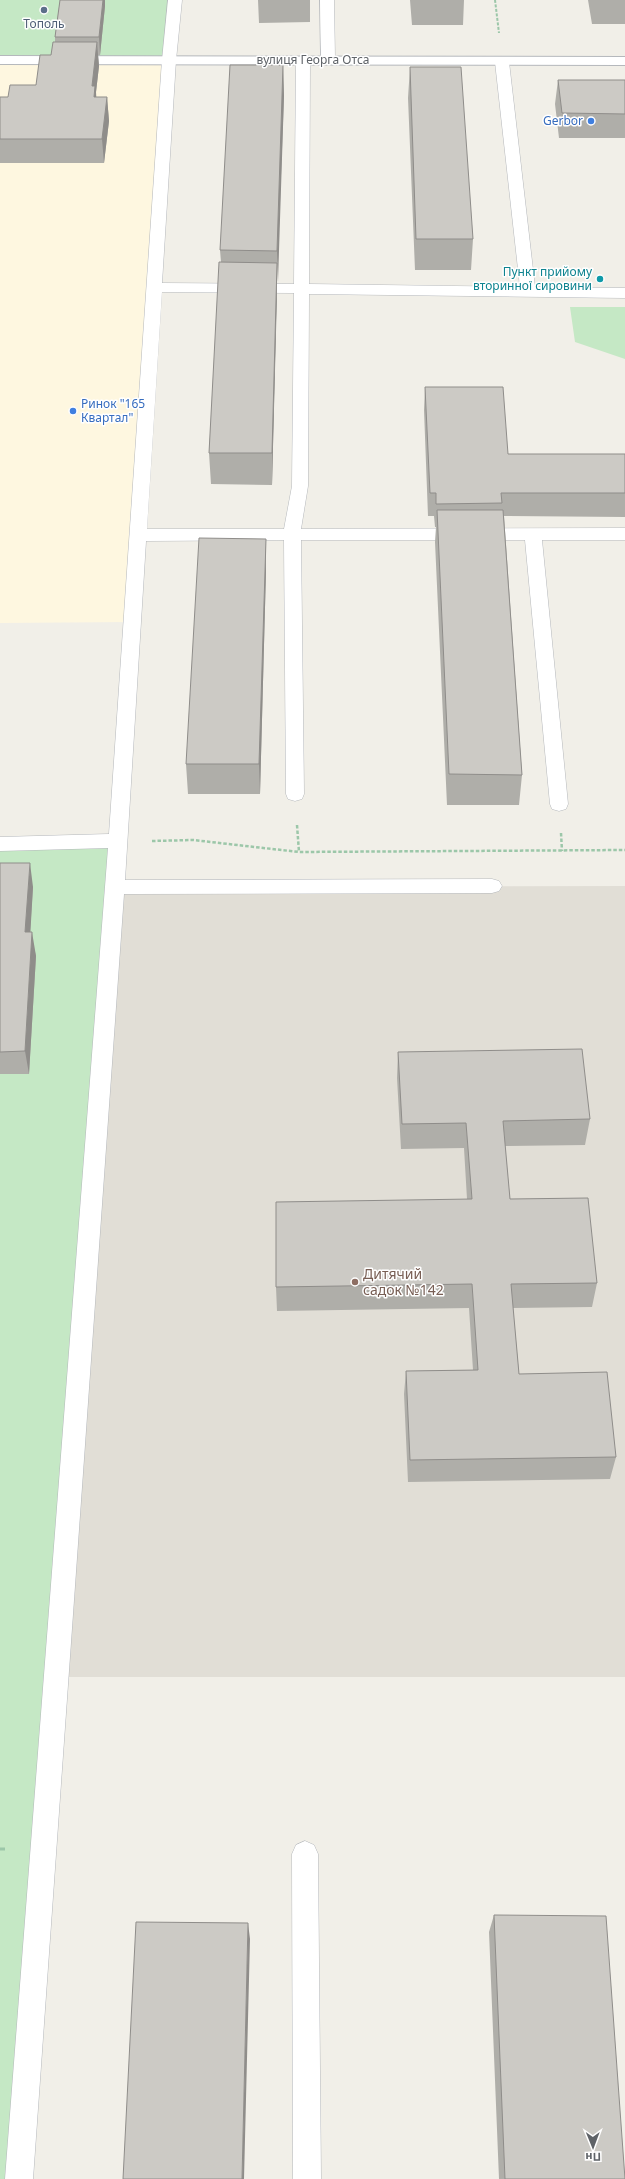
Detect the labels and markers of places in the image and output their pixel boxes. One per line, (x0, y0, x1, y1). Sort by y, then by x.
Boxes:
marker: Тополь (39, 5, 49, 15)
place label: Тополь (23, 15, 65, 32)
place label: Gerbor (543, 112, 583, 129)
marker: Gerbor (586, 116, 596, 126)
place label: Пункт прийому вторинної сировини (473, 263, 593, 294)
marker: Пункт прийому вторинної сировини (595, 274, 605, 284)
place label: Ринок "165 Квартал" (81, 395, 145, 426)
marker: Ринок "165 Квартал" (68, 406, 78, 416)
place label: Дитячий садок №142 (363, 1264, 444, 1299)
marker: Дитячий садок №142 (350, 1277, 360, 1287)

